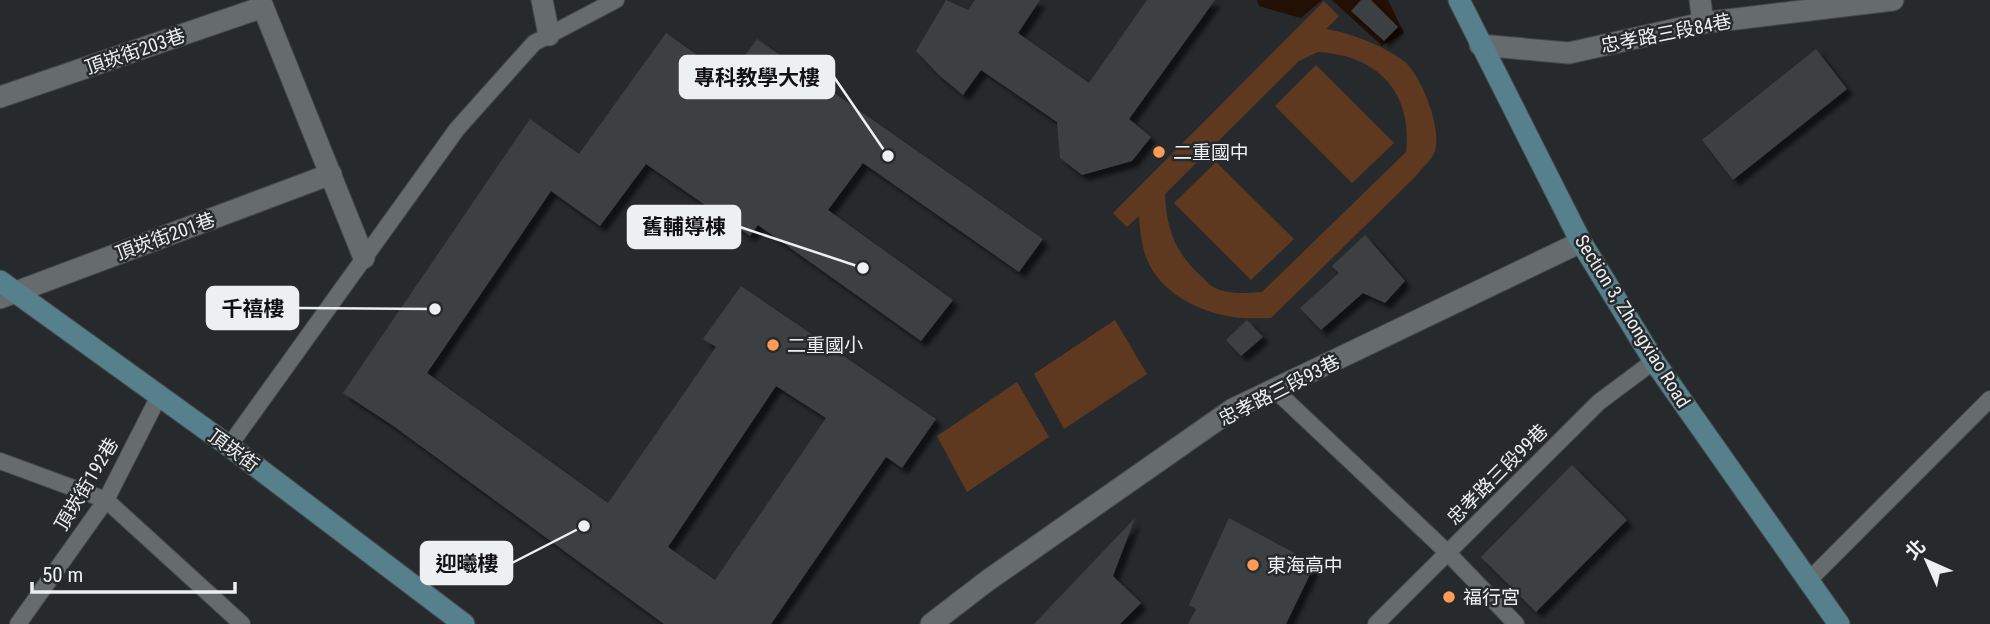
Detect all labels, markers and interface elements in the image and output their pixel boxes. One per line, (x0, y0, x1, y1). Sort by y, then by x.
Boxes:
street label: 忠孝路三段84巷 (1599, 10, 1733, 57)
street label: 頂崁街203巷 (82, 24, 188, 79)
callout: 專科教學大樓 (680, 56, 834, 98)
text: 專科教學大樓 (694, 66, 820, 90)
place label: 二重國中 (1173, 141, 1249, 164)
marker: 二重國中 (1151, 144, 1167, 160)
callout: 舊輔導棟 (628, 206, 740, 248)
street label: 頂崁街201巷 (112, 208, 218, 265)
text: 舊輔導棟 (642, 215, 726, 239)
street label: Section 3, Zhongxiao Road (1570, 231, 1695, 412)
callout: 千禧樓 (207, 287, 298, 329)
text: 千禧樓 (222, 297, 285, 321)
place label: 二重國小 (787, 334, 863, 357)
marker: 二重國小 (765, 337, 781, 353)
street label: 忠孝路三段93巷 (1215, 350, 1344, 431)
street label: 忠孝路三段99巷 (1442, 419, 1552, 529)
street label: 頂崁街 (204, 424, 264, 476)
street label: 頂崁街192巷 (50, 434, 123, 535)
north arrow (1892, 526, 1962, 596)
text: 北 (1900, 534, 1930, 564)
callout: 迎曦樓 (421, 542, 512, 584)
scale bar (32, 550, 234, 594)
text: 迎曦樓 (436, 552, 499, 576)
place label: 東海高中 (1267, 554, 1343, 577)
marker: 東海高中 (1245, 557, 1261, 573)
text: 50 m (42, 563, 83, 587)
place label: 福行宮 (1463, 586, 1520, 609)
marker: 福行宮 (1441, 589, 1457, 605)

